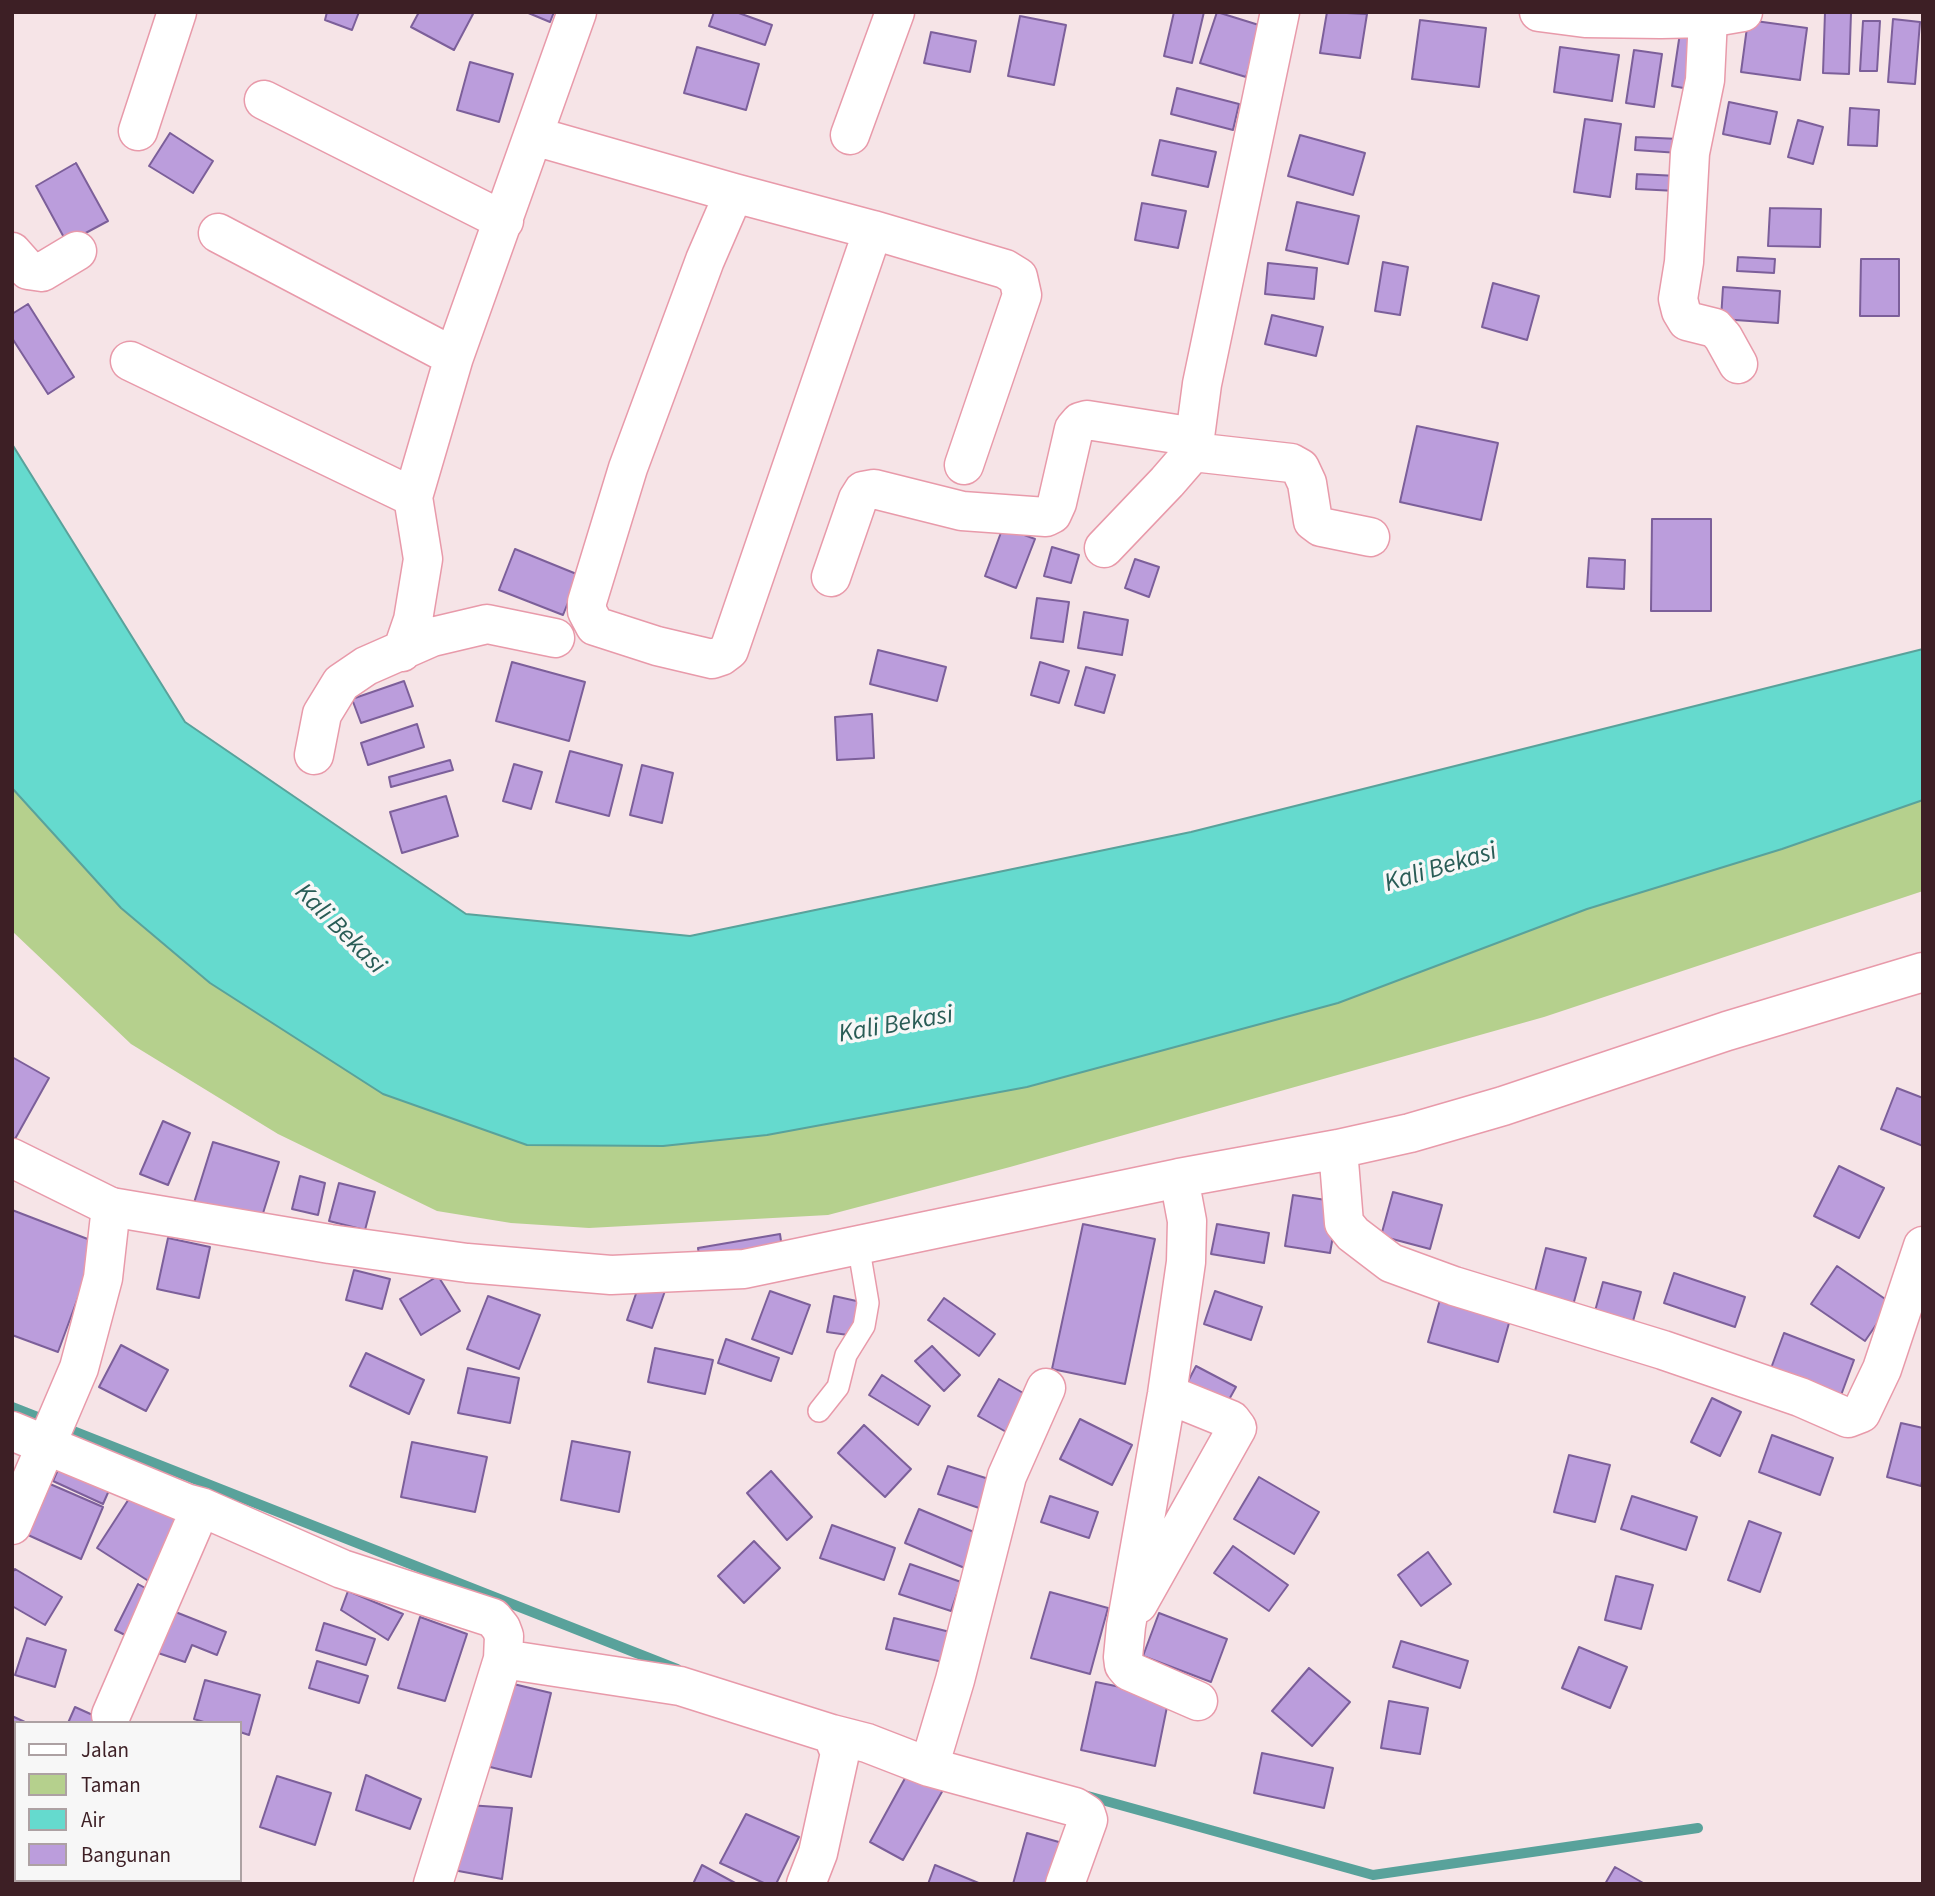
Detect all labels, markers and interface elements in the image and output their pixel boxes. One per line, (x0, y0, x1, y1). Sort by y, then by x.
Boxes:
water label: Kali Bekasi (1381, 837, 1501, 901)
water label: Kali Bekasi (287, 878, 391, 982)
water label: Kali Bekasi (836, 1001, 956, 1051)
legend (14, 1721, 242, 1882)
text: Jalan (81, 1735, 129, 1765)
text: Taman (81, 1770, 141, 1800)
text: Air (81, 1805, 105, 1835)
text: Bangunan (81, 1840, 171, 1870)

